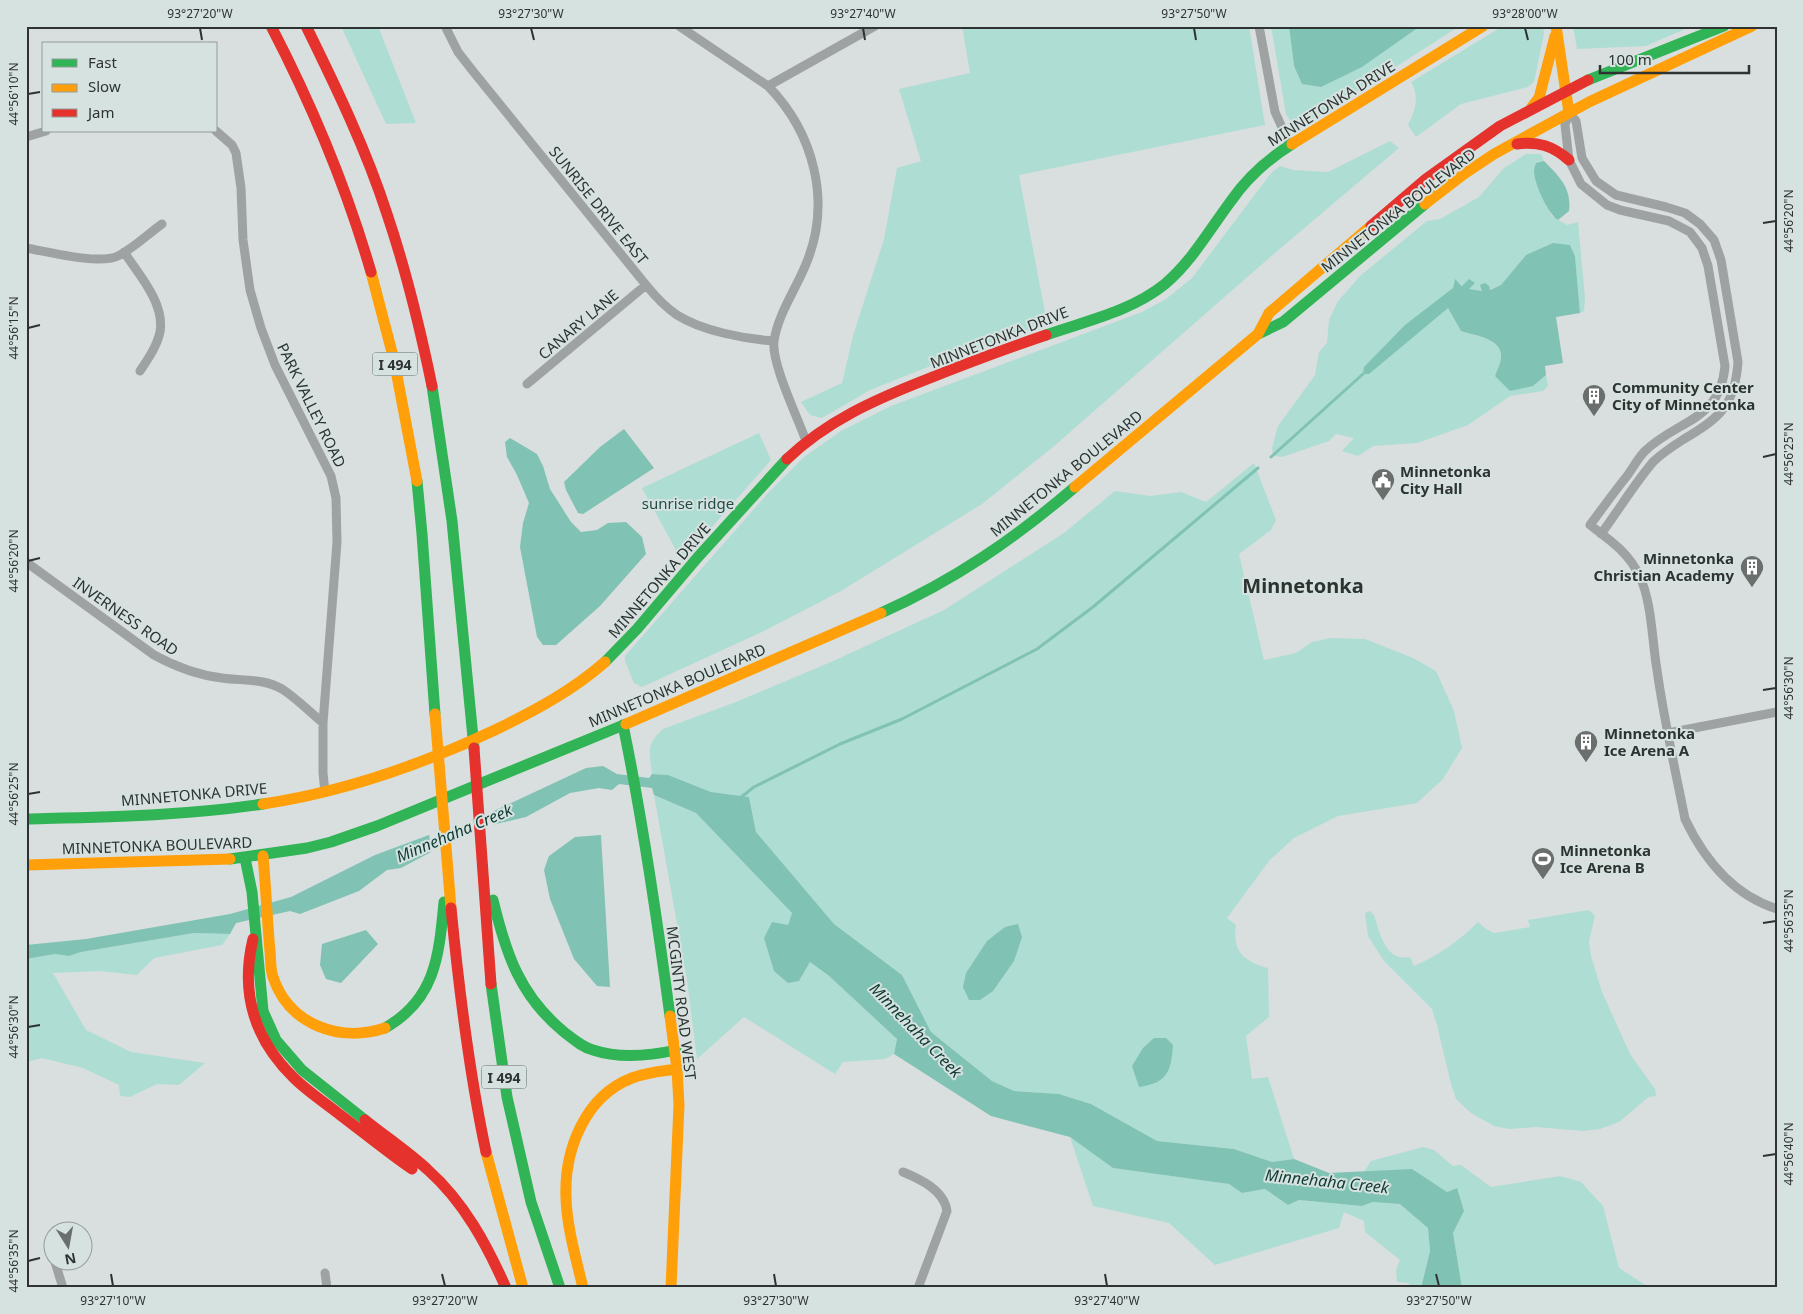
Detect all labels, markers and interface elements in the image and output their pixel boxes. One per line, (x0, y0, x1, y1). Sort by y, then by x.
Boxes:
text: 93°27'20"W (167, 5, 233, 22)
text: 93°27'30"W (498, 5, 564, 22)
text: 93°27'40"W (830, 5, 896, 22)
text: 93°27'50"W (1161, 5, 1227, 22)
text: 93°28'00"W (1492, 5, 1558, 22)
legend (42, 42, 218, 132)
scale bar (1600, 42, 1749, 74)
text: 100 m (1608, 49, 1652, 69)
text: Fast (88, 52, 117, 72)
street label: MINNETONKA DRIVE (1264, 56, 1398, 150)
text: 44°56'10"N (5, 62, 22, 126)
text: Slow (88, 76, 121, 96)
text: Jam (86, 102, 115, 122)
street label: SUNRISE DRIVE EAST (545, 142, 653, 269)
street label: MINNETONKA BOULEVARD (1317, 143, 1479, 277)
text: 44°56'20"N (1780, 189, 1797, 253)
street label: CANARY LANE (534, 285, 622, 363)
text: 44°56'15"N (5, 296, 22, 360)
street label: MINNETONKA DRIVE (927, 301, 1071, 373)
street label: PARK VALLEY ROAD (273, 339, 351, 471)
road number: I 494 (372, 352, 418, 376)
place label: Community Center City of Minnetonka (1612, 377, 1755, 414)
building icon: Community Center City of Minnetonka (1581, 383, 1607, 417)
street label: MINNETONKA BOULEVARD (986, 405, 1146, 541)
text: 44°56'25"N (1780, 422, 1797, 486)
place label: Minnetonka City Hall (1400, 461, 1491, 498)
public building icon: Minnetonka City Hall (1370, 467, 1396, 501)
park label: sunrise ridge (642, 493, 734, 513)
street label: MINNETONKA DRIVE (603, 518, 715, 642)
text: 44°56'20"N (5, 529, 22, 593)
place label: Minnetonka Christian Academy (1594, 548, 1734, 585)
building icon: Minnetonka Christian Academy (1739, 554, 1765, 588)
street label: INVERNESS ROAD (69, 572, 183, 660)
district label: Minnetonka (1242, 572, 1364, 599)
street label: MINNETONKA BOULEVARD (585, 639, 769, 731)
text: 44°56'30"N (1780, 656, 1797, 720)
place label: Minnetonka Ice Arena A (1604, 723, 1695, 760)
building icon: Minnetonka Ice Arena A (1573, 729, 1599, 763)
text: 44°56'25"N (5, 762, 22, 826)
street label: MINNETONKA DRIVE (120, 778, 268, 810)
water label: Minnehaha Creek (392, 798, 516, 867)
street label: MINNETONKA BOULEVARD (61, 832, 253, 858)
place label: Minnetonka Ice Arena B (1560, 840, 1651, 877)
sports icon: Minnetonka Ice Arena B (1530, 846, 1556, 880)
text: 44°56'35"N (1780, 889, 1797, 953)
street label: MCGINTY ROAD WEST (663, 925, 701, 1082)
water label: Minnehaha Creek (865, 978, 968, 1083)
text: 44°56'30"N (5, 995, 22, 1059)
road number: I 494 (482, 1066, 526, 1088)
text: 44°56'40"N (1780, 1122, 1797, 1186)
water label: Minnehaha Creek (1264, 1164, 1391, 1199)
north arrow (42, 1222, 92, 1272)
text: 44°56'35"N (5, 1229, 22, 1293)
text: N (63, 1249, 78, 1270)
text: 93°27'10"W (80, 1292, 146, 1309)
text: 93°27'20"W (412, 1292, 478, 1309)
text: 93°27'30"W (743, 1292, 809, 1309)
text: 93°27'40"W (1074, 1292, 1140, 1309)
text: 93°27'50"W (1406, 1292, 1472, 1309)

